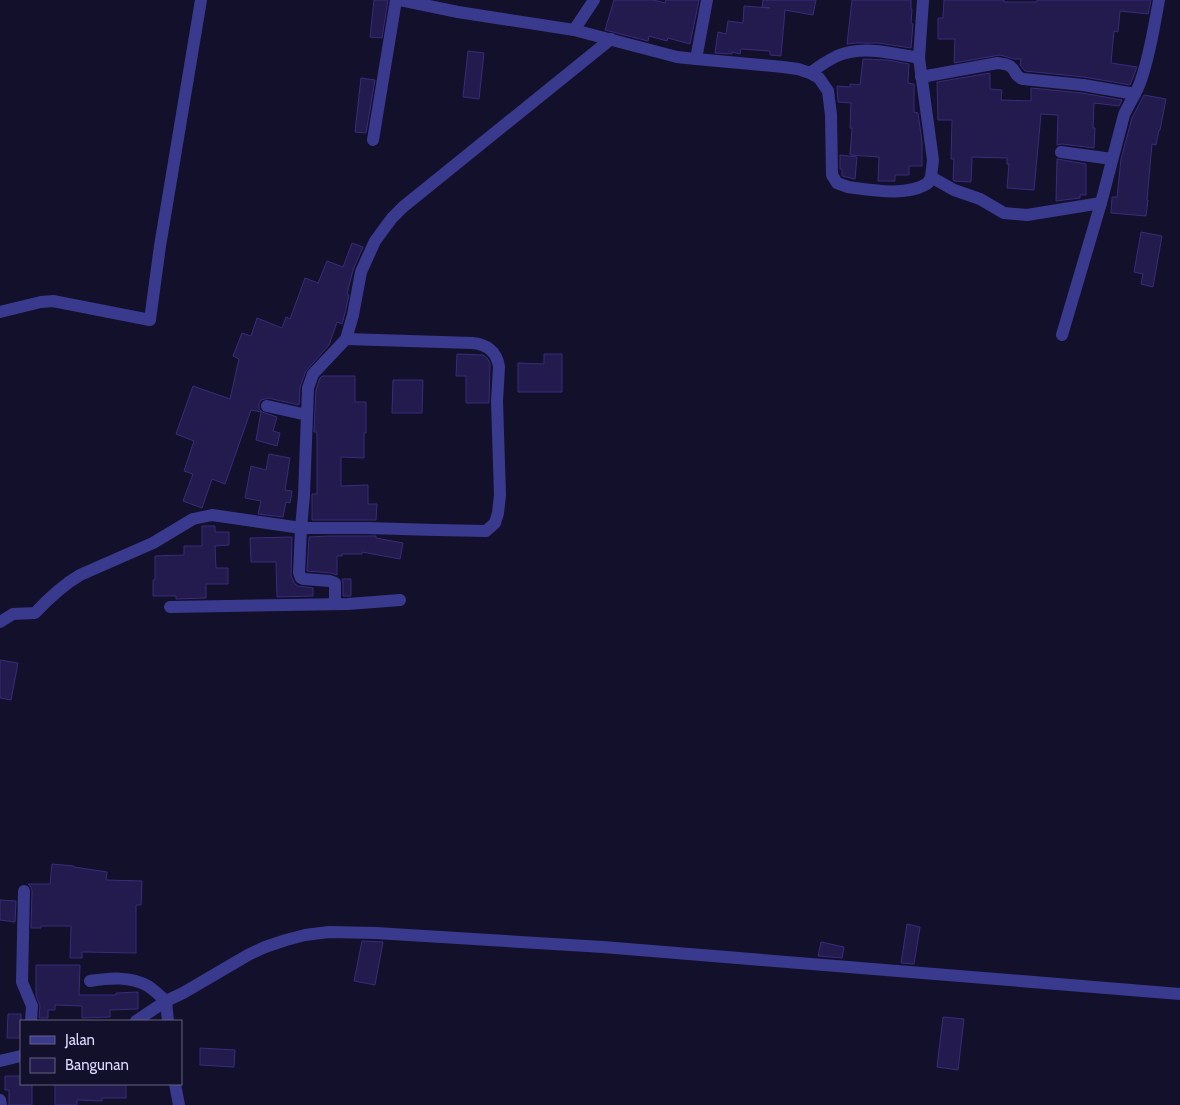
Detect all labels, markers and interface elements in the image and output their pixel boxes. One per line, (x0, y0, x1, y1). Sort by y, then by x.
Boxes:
legend (20, 1020, 182, 1085)
text: Jalan (64, 1031, 95, 1049)
text: Bangunan (65, 1056, 129, 1074)

